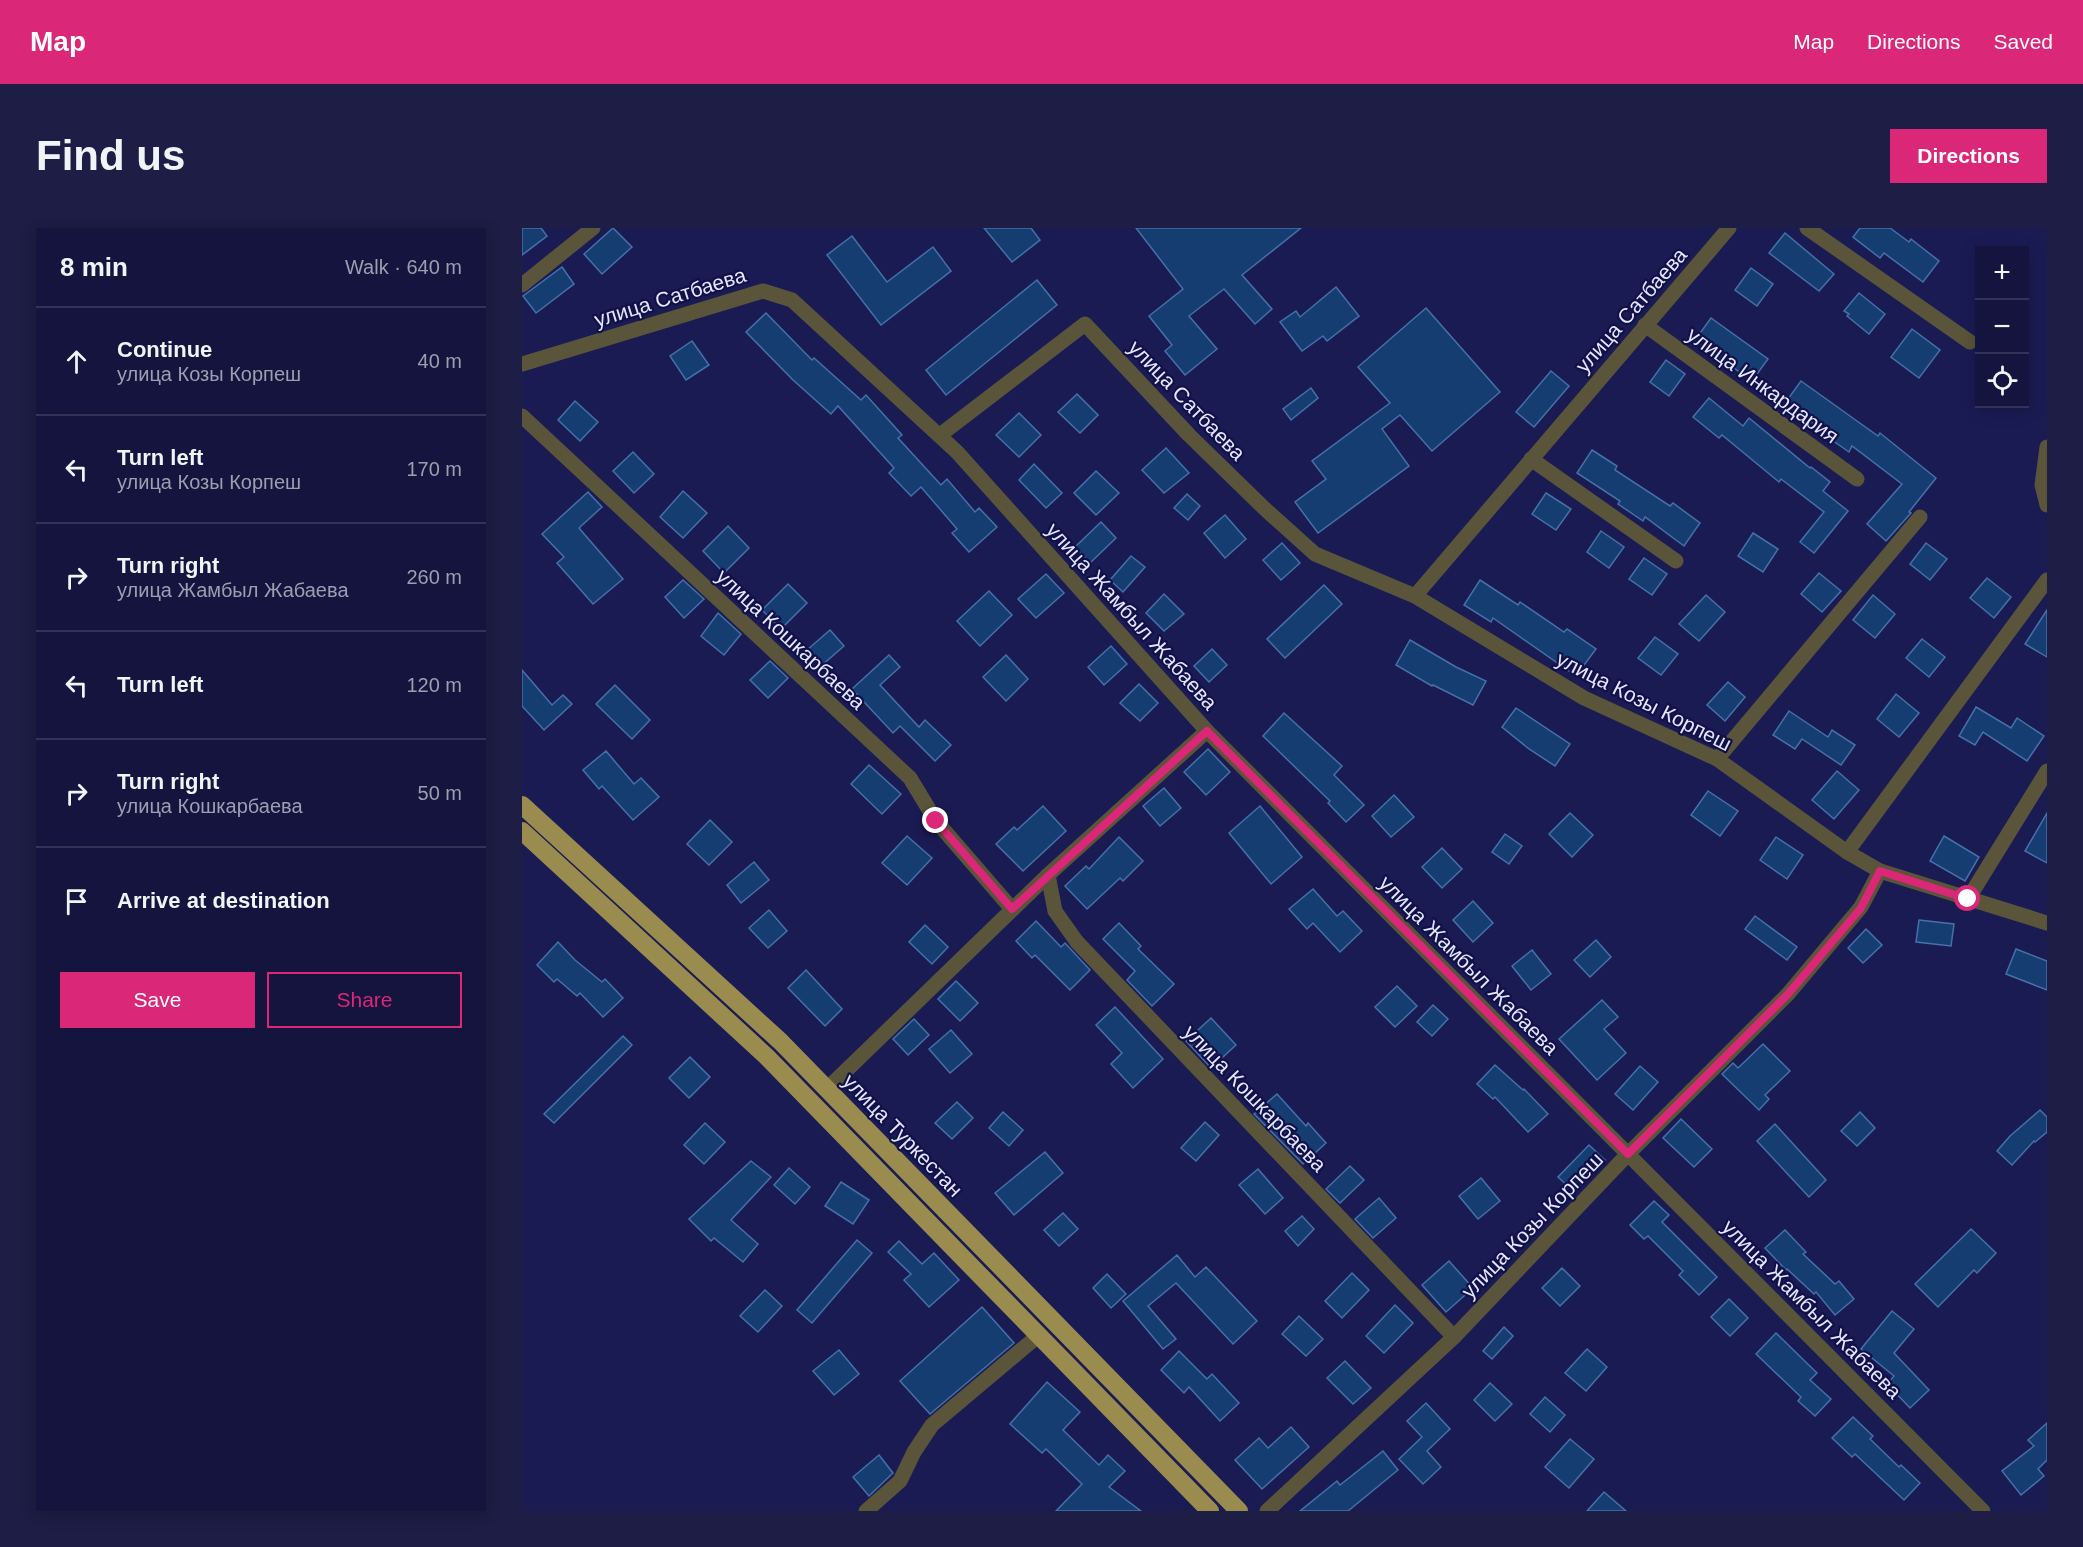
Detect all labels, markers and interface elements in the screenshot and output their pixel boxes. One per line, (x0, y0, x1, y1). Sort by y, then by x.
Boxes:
text: Map (30, 26, 86, 57)
text: Map (1793, 30, 1834, 53)
text: Directions (1867, 30, 1960, 53)
text: Saved (1993, 30, 2053, 53)
button: Directions (1890, 129, 2047, 183)
text: Find us (36, 132, 185, 179)
street label: улица Сатбаева (1571, 243, 1691, 377)
map controls (1975, 246, 2029, 408)
button: + (1975, 246, 2029, 300)
text: 8 min (60, 252, 128, 282)
text: Walk · 640 m (345, 256, 462, 278)
street label: улица Сатбаева (591, 263, 749, 331)
button: − (1975, 300, 2029, 354)
street label: улица Инкардария (1683, 322, 1843, 448)
street label: улица Сатбаева (1124, 335, 1250, 465)
text: Continue (117, 337, 212, 362)
icon: ahead (60, 345, 93, 378)
text: 40 m (418, 350, 462, 372)
button: locate (1975, 354, 2029, 408)
text: улица Козы Корпеш (117, 363, 301, 385)
text: Turn left (117, 445, 203, 470)
icon: left (60, 453, 93, 486)
text: 170 m (406, 458, 462, 480)
text: улица Козы Корпеш (117, 471, 301, 493)
street label: улица Жамбыл Жабаева (1042, 518, 1222, 714)
text: Turn right (117, 553, 219, 578)
icon: right (60, 561, 93, 594)
street label: улица Кошкарбаева (712, 564, 870, 714)
text: 260 m (406, 566, 462, 588)
text: улица Жамбыл Жабаева (117, 579, 349, 601)
street label: улица Козы Корпеш (1553, 647, 1735, 755)
icon: left (60, 669, 93, 702)
text: Turn left (117, 672, 203, 697)
text: 120 m (406, 674, 462, 696)
text: Turn right (117, 769, 219, 794)
icon: right (60, 777, 93, 810)
text: 50 m (418, 782, 462, 804)
text: улица Кошкарбаева (117, 795, 303, 817)
route end (922, 807, 948, 833)
street label: улица Жамбыл Жабаева (1375, 871, 1563, 1059)
icon: arrive (60, 885, 93, 918)
route start (1954, 885, 1980, 911)
text: Arrive at destination (117, 888, 330, 913)
button: Save (60, 972, 255, 1028)
button: Share (267, 972, 462, 1028)
street label: улица Кошкарбаева (1179, 1020, 1331, 1176)
street label: улица Туркестан (839, 1069, 967, 1201)
street label: улица Козы Корпеш (1457, 1147, 1607, 1303)
street label: улица Жамбыл Жабаева (1718, 1215, 1906, 1403)

